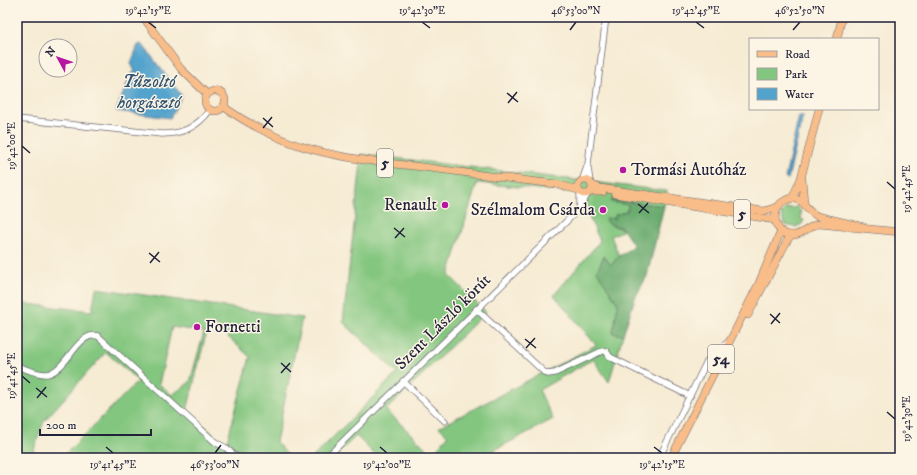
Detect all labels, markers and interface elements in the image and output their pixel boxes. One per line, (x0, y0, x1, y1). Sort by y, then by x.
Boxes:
text: 19°42'15"E (125, 5, 171, 17)
text: 19°42'30"E (399, 5, 445, 17)
text: 46°53'00"N (551, 5, 601, 17)
text: 19°42'45"E (672, 5, 720, 17)
text: 46°52'50"N (775, 5, 825, 17)
north arrow (38, 38, 78, 78)
legend (749, 38, 879, 110)
text: N (43, 44, 59, 60)
text: Road (785, 47, 810, 62)
text: Park (785, 67, 807, 82)
water label: Tűzoltó horgásztó (116, 71, 183, 114)
text: Water (784, 87, 814, 102)
text: 19°42'00"E (6, 122, 18, 170)
road number: 5 (377, 149, 393, 177)
place label: Tormási Autóház (631, 159, 747, 181)
marker: Tormási Autóház (618, 165, 628, 175)
text: 19°42'45"E (901, 165, 913, 213)
place label: Renault (384, 194, 438, 216)
place label: Szélmalom Csárda (471, 199, 596, 221)
marker: Renault (440, 200, 450, 210)
road number: 5 (734, 200, 750, 228)
marker: Szélmalom Csárda (598, 205, 608, 215)
street label: Szent László körút (390, 269, 496, 375)
place label: Fornetti (205, 316, 261, 338)
marker: Fornetti (192, 322, 202, 332)
road number: 54 (708, 345, 734, 373)
text: 19°41'45"E (6, 353, 18, 399)
text: 19°42'30"E (901, 396, 913, 442)
scale bar (40, 411, 151, 437)
text: 200 m (46, 418, 76, 433)
text: 19°41'45"E (90, 459, 136, 471)
text: 46°53'00"N (190, 459, 240, 471)
text: 19°42'00"E (363, 459, 411, 471)
text: 19°42'15"E (639, 459, 685, 471)

